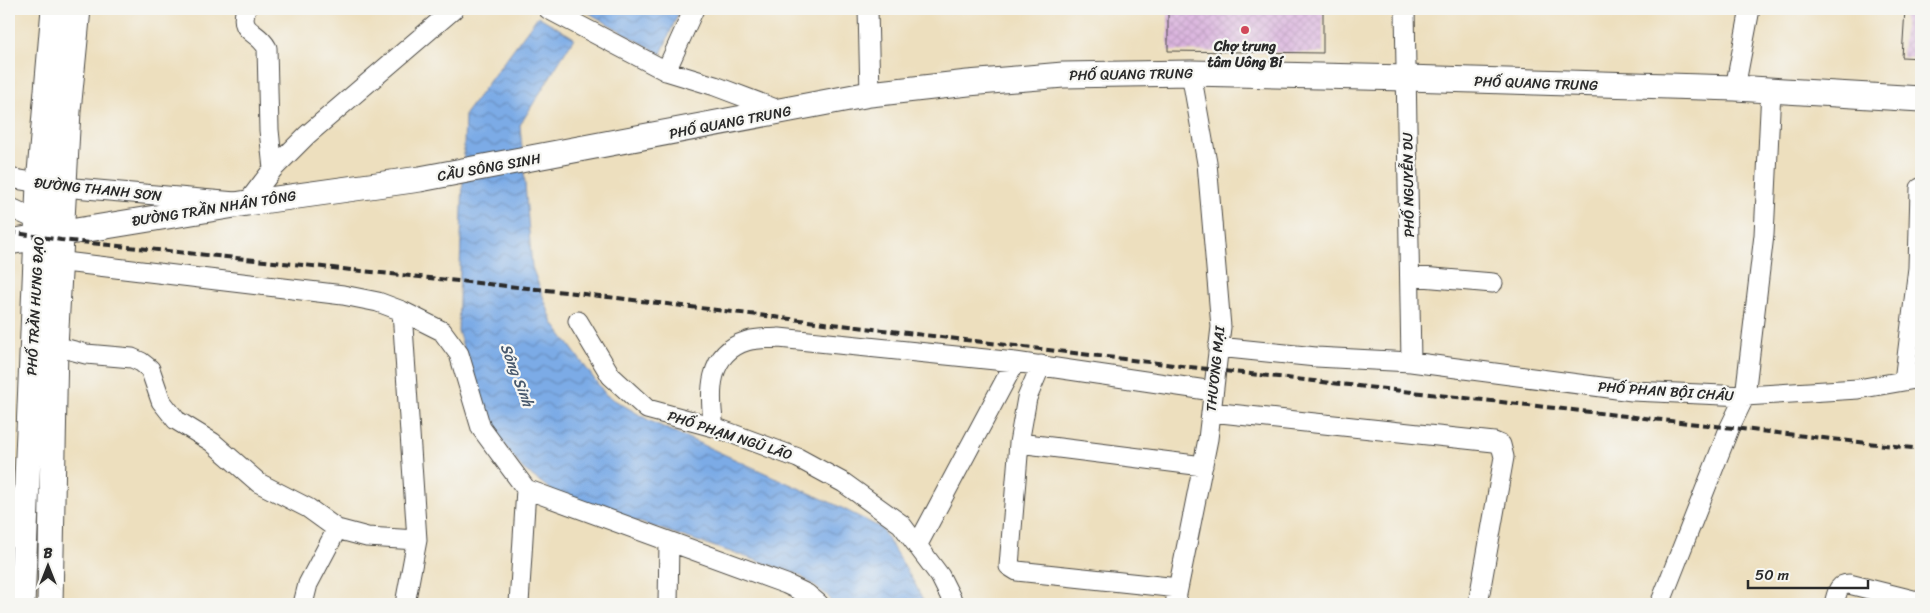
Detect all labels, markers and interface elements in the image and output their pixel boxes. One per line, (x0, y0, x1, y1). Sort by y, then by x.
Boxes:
marker: Chợ trung tâm Uông Bí (1239, 24, 1251, 36)
place label: Chợ trung tâm Uông Bí (1208, 34, 1285, 75)
street label: PHỐ QUANG TRUNG (1069, 61, 1193, 88)
street label: PHỐ QUANG TRUNG (1474, 69, 1599, 98)
street label: PHỐ QUANG TRUNG (667, 98, 794, 147)
street label: PHỐ NGUYỄN DU (1395, 132, 1422, 238)
street label: CẦU SÔNG SINH (435, 146, 543, 189)
street label: ĐƯỜNG THANH SƠN (33, 170, 163, 209)
street label: ĐƯỜNG TRẦN NHÂN TÔNG (130, 183, 298, 234)
street label: PHỐ TRẦN HƯNG ĐẠO (19, 236, 52, 376)
street label: THƯƠNG MẠI (1199, 324, 1233, 413)
water label: Sông Sinh (493, 339, 541, 412)
street label: PHỐ PHAN BỘI CHÂU (1597, 374, 1735, 409)
street label: PHỐ PHẠM NGŨ LÃO (664, 404, 796, 467)
north arrow (22, 540, 72, 590)
text: B (44, 541, 53, 566)
scale bar (1748, 558, 1868, 590)
text: 50 m (1755, 562, 1790, 588)

